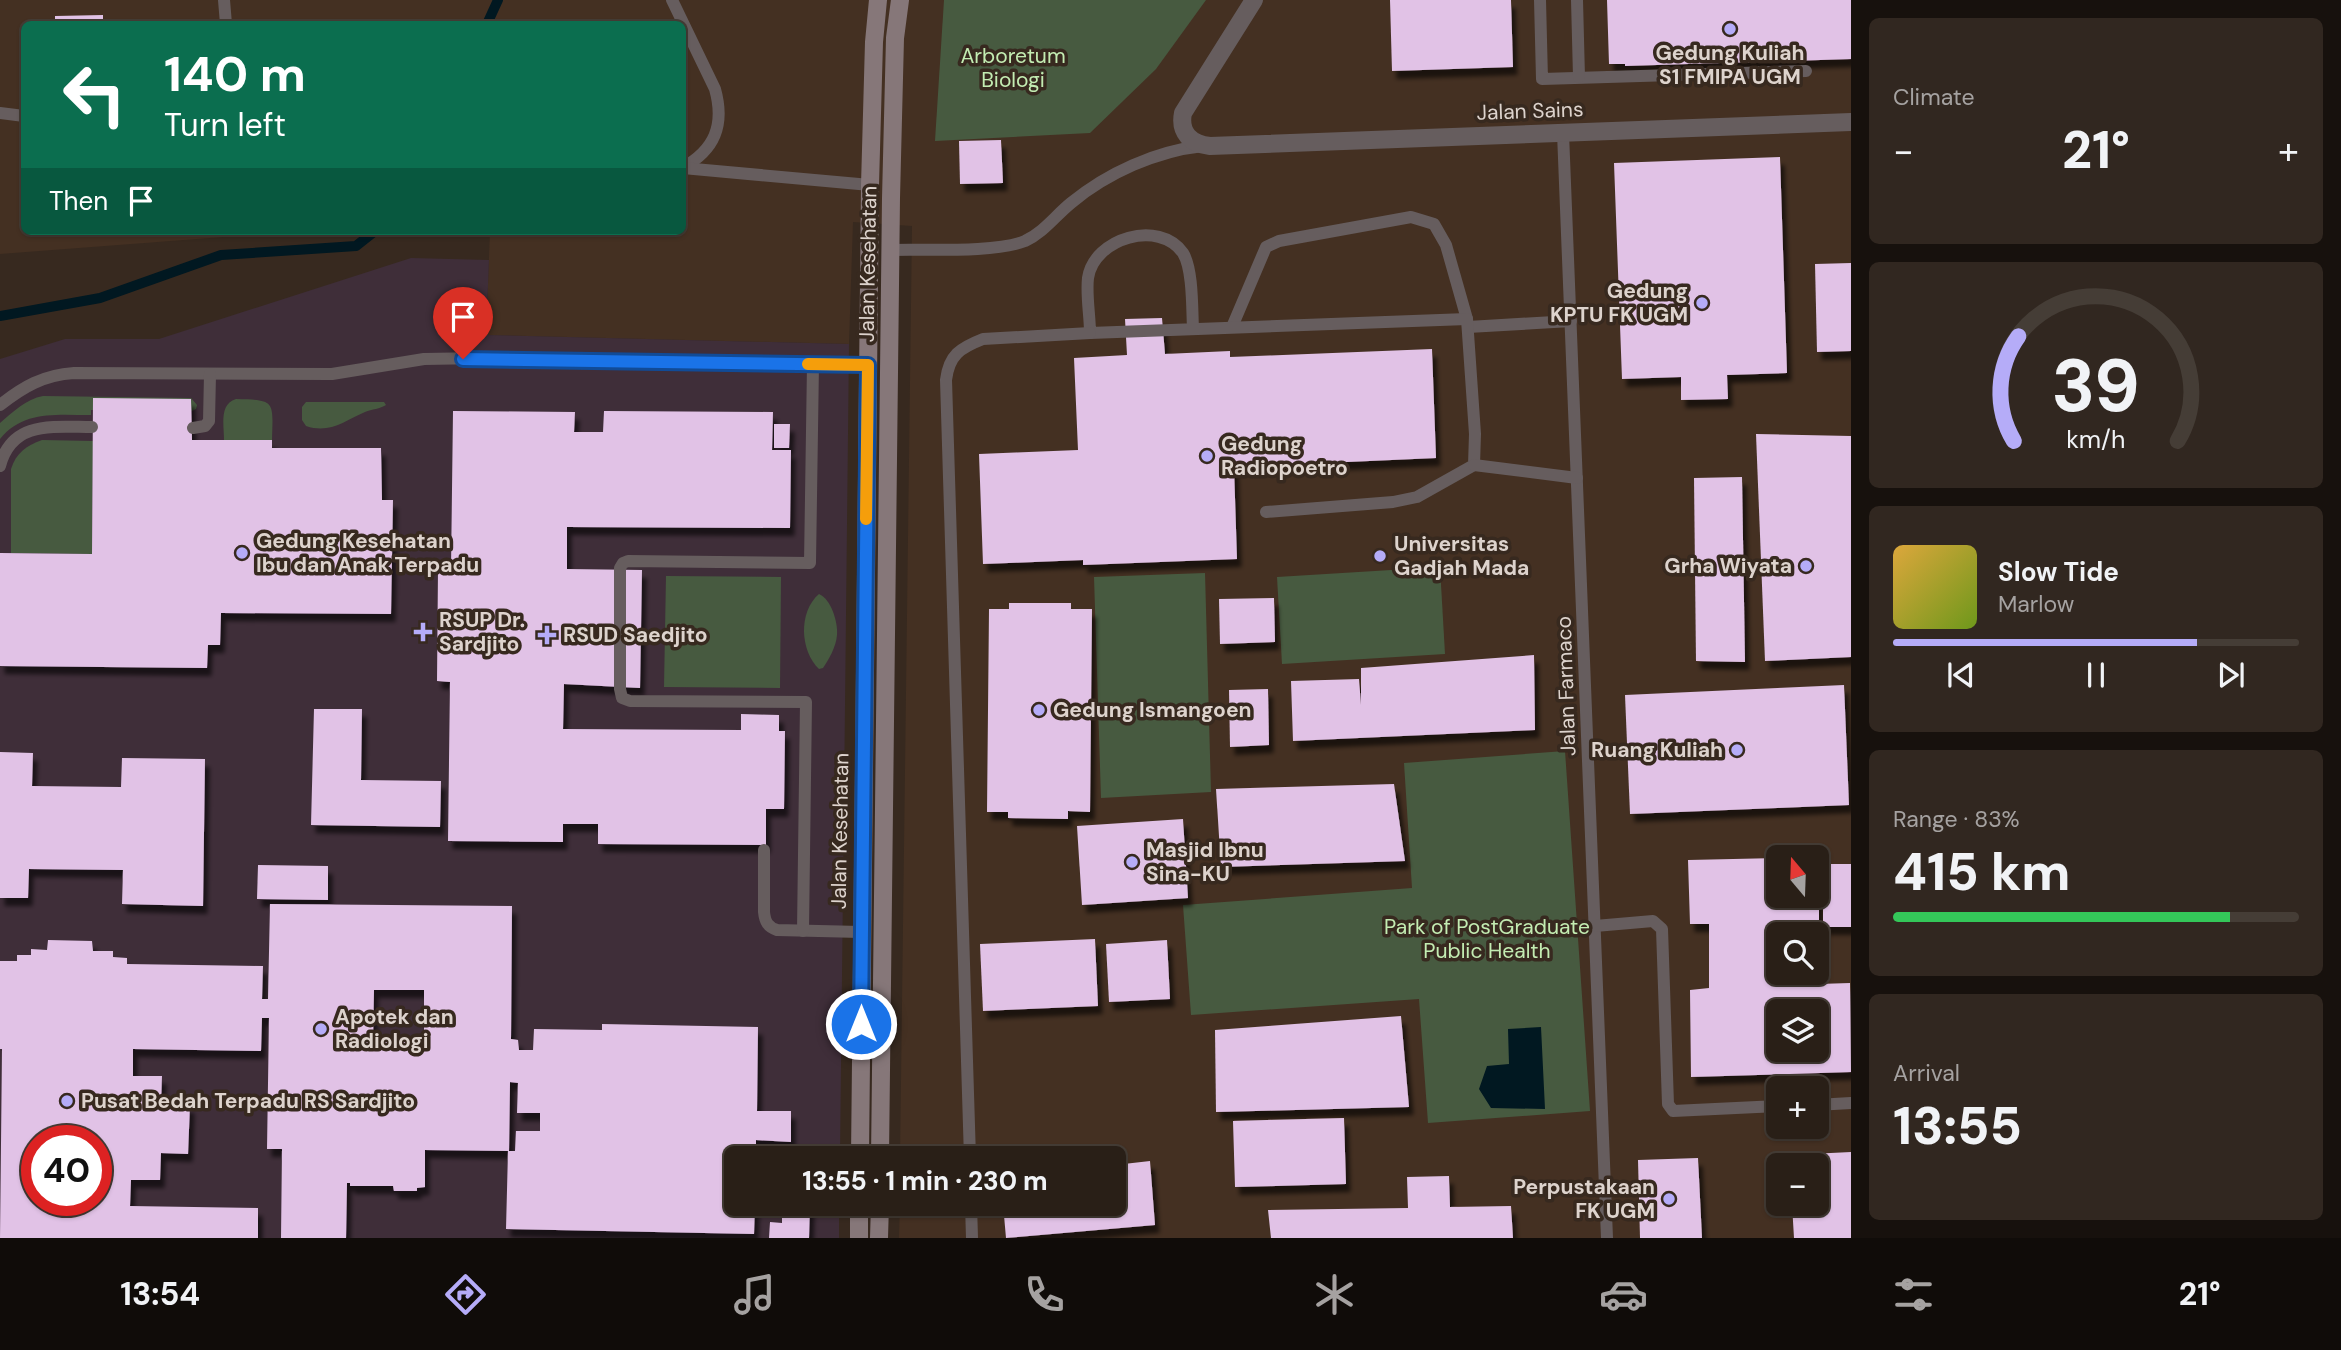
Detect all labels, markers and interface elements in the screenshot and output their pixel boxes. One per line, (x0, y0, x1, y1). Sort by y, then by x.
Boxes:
marker: Gedung Kuliah S1 FMIPA UGM (1722, 21, 1738, 37)
place label: Gedung Kuliah S1 FMIPA UGM (1655, 39, 1805, 91)
text: 140 m (164, 42, 306, 106)
park label: Arboretum Biologi (960, 42, 1066, 94)
icon: left (49, 49, 140, 140)
text: Climate (1893, 82, 1975, 112)
street label: Jalan Sains (1476, 95, 1584, 127)
text: Turn left (164, 104, 286, 146)
text: 21° (2062, 116, 2130, 184)
text: − (1893, 126, 1914, 176)
text: + (2278, 126, 2299, 176)
icon: arrive (122, 182, 160, 220)
text: Then (49, 184, 108, 218)
street label: Jalan Kesehatan (853, 185, 883, 343)
place label: Gedung KPTU FK UGM (1550, 277, 1688, 329)
pin (433, 287, 493, 359)
marker: Gedung KPTU FK UGM (1694, 295, 1710, 311)
icon: arrive (444, 298, 482, 336)
text: 39 (2052, 339, 2140, 434)
text: km/h (2066, 423, 2126, 456)
place label: Gedung Radiopoetro (1221, 430, 1348, 482)
marker: Gedung Radiopoetro (1199, 448, 1215, 464)
place label: Gedung Kesehatan Ibu dan Anak Terpadu (256, 527, 479, 579)
place label: Universitas Gadjah Mada (1394, 530, 1529, 582)
marker: Gedung Kesehatan Ibu dan Anak Terpadu (234, 545, 250, 561)
marker: Universitas Gadjah Mada (1372, 548, 1388, 564)
place label: Grha Wiyata (1664, 552, 1792, 580)
text: Slow Tide (1998, 555, 2119, 589)
marker: Grha Wiyata (1798, 558, 1814, 574)
text: Marlow (1998, 589, 2074, 619)
place label: RSUP Dr. Sardjito (439, 606, 525, 658)
street label: Jalan Farmaco (1550, 616, 1582, 756)
place label: RSUD Saedjito (563, 621, 708, 649)
marker: RSUP Dr. Sardjito (413, 622, 433, 642)
marker: RSUD Saedjito (537, 625, 557, 645)
icon: previous (1942, 656, 1980, 694)
icon: pause (2077, 656, 2115, 694)
icon: next (2212, 656, 2250, 694)
place label: Gedung Ismangoen (1053, 696, 1252, 724)
marker: Gedung Ismangoen (1031, 702, 1047, 718)
place label: Ruang Kuliah (1591, 736, 1723, 764)
marker: Ruang Kuliah (1729, 742, 1745, 758)
street label: Jalan Kesehatan (825, 752, 855, 910)
text: Range · 83% (1893, 804, 2020, 834)
place label: Masjid Ibnu Sina-KU (1146, 836, 1264, 888)
text: 415 km (1893, 838, 2070, 906)
north arrow (1766, 845, 1829, 908)
map controls (1766, 845, 1829, 1216)
marker: Masjid Ibnu Sina-KU (1124, 854, 1140, 870)
park label: Park of PostGraduate Public Health (1384, 913, 1590, 965)
button: search (1766, 922, 1829, 985)
position arrow (824, 987, 898, 1061)
button: layers (1766, 999, 1829, 1062)
place label: Apotek dan Radiologi (335, 1003, 454, 1055)
marker: Apotek dan Radiologi (313, 1021, 329, 1037)
text: Arrival (1893, 1058, 1960, 1088)
button: + (1766, 1076, 1829, 1139)
place label: Pusat Bedah Terpadu RS Sardjito (81, 1087, 415, 1115)
text: 13:55 (1893, 1092, 2022, 1160)
marker: Pusat Bedah Terpadu RS Sardjito (59, 1093, 75, 1109)
speed limit sign: 40 (21, 1125, 112, 1216)
button: − (1766, 1153, 1829, 1216)
text: 13:55 · 1 min · 230 m (802, 1164, 1048, 1198)
place label: Perpustakaan FK UGM (1513, 1173, 1655, 1225)
marker: Perpustakaan FK UGM (1661, 1191, 1677, 1207)
icon: directions (441, 1270, 490, 1319)
icon: music (730, 1270, 779, 1319)
icon: phone (1020, 1270, 1069, 1319)
icon: climate (1310, 1270, 1359, 1319)
icon: car (1599, 1270, 1648, 1319)
icon: filters (1889, 1270, 1938, 1319)
text: 13:54 (120, 1273, 200, 1315)
text: 21° (2179, 1273, 2221, 1315)

